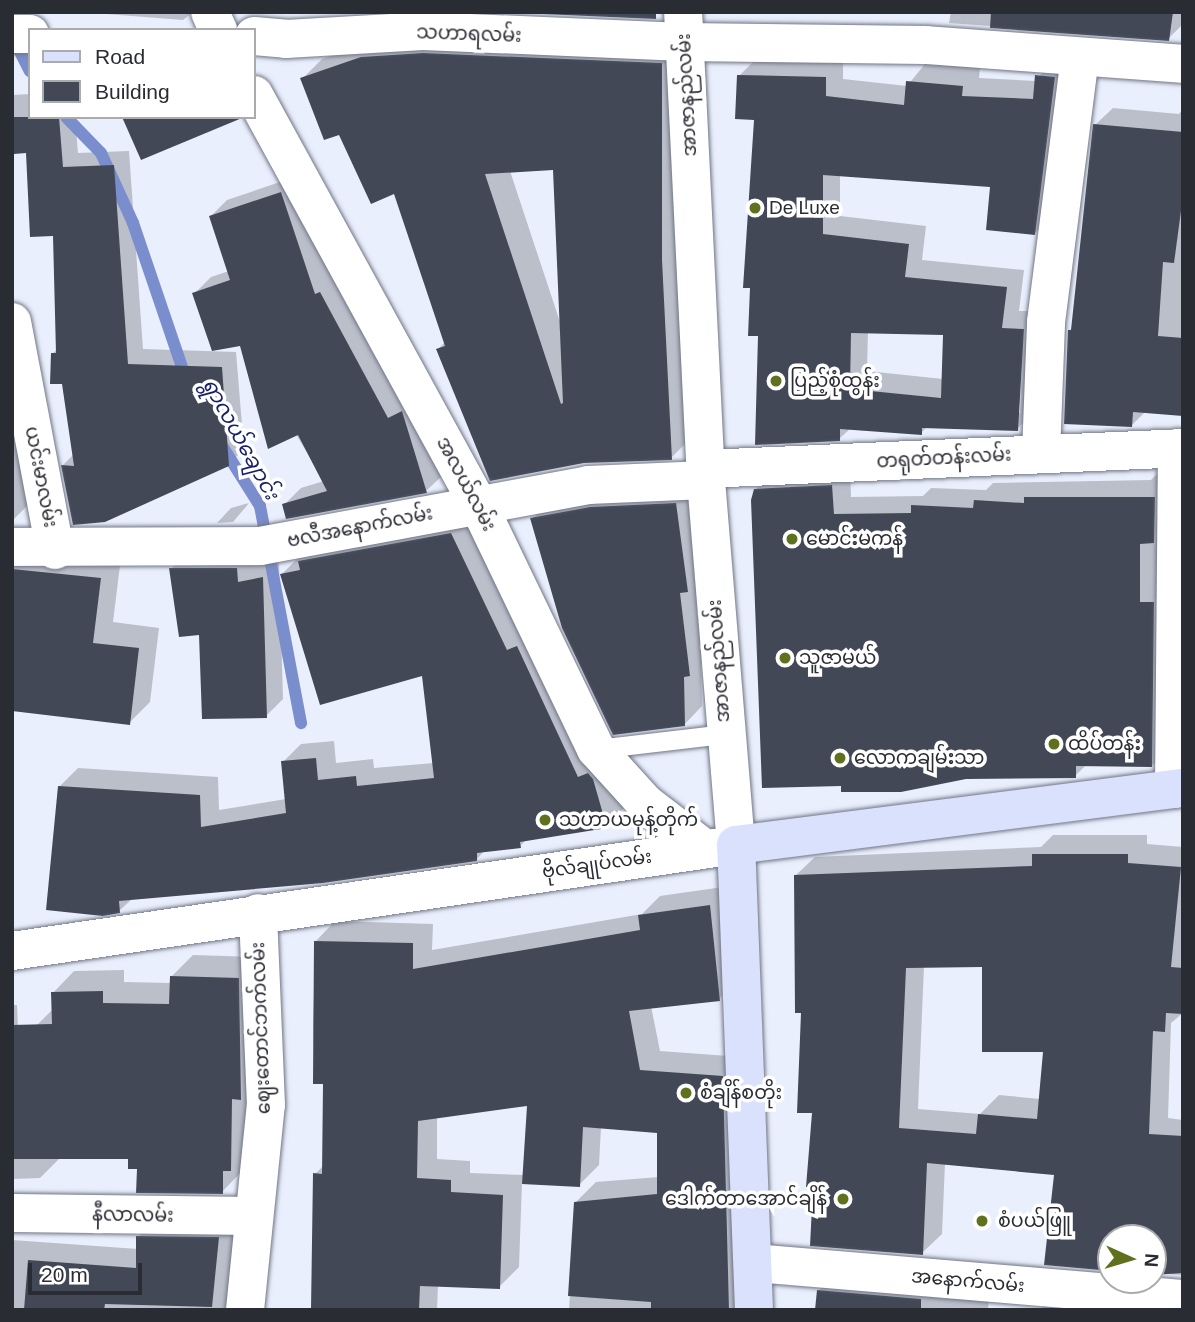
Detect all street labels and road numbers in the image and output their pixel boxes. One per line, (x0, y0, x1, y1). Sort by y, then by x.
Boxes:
street label: သဟာရလမ်း (416, 21, 522, 47)
street label: အာဇာနည်လမ်း (672, 33, 702, 157)
street label: ယင်းမာလမ်း (20, 424, 62, 530)
street label: အလယ်လမ်း (432, 433, 500, 535)
street label: တရုတ်တန်းလမ်း (876, 443, 1012, 473)
street label: ဗလီအနောက်လမ်း (285, 502, 435, 552)
street label: အာဇာနည်လမ်း (703, 599, 735, 723)
street label: ဗိုလ်ချုပ်လမ်း (541, 845, 653, 883)
street label: ဈေးတောင်ဘက်လမ်း (247, 941, 275, 1115)
street label: နီလာလမ်း (92, 1203, 174, 1227)
street label: အနောက်လမ်း (910, 1265, 1026, 1297)

